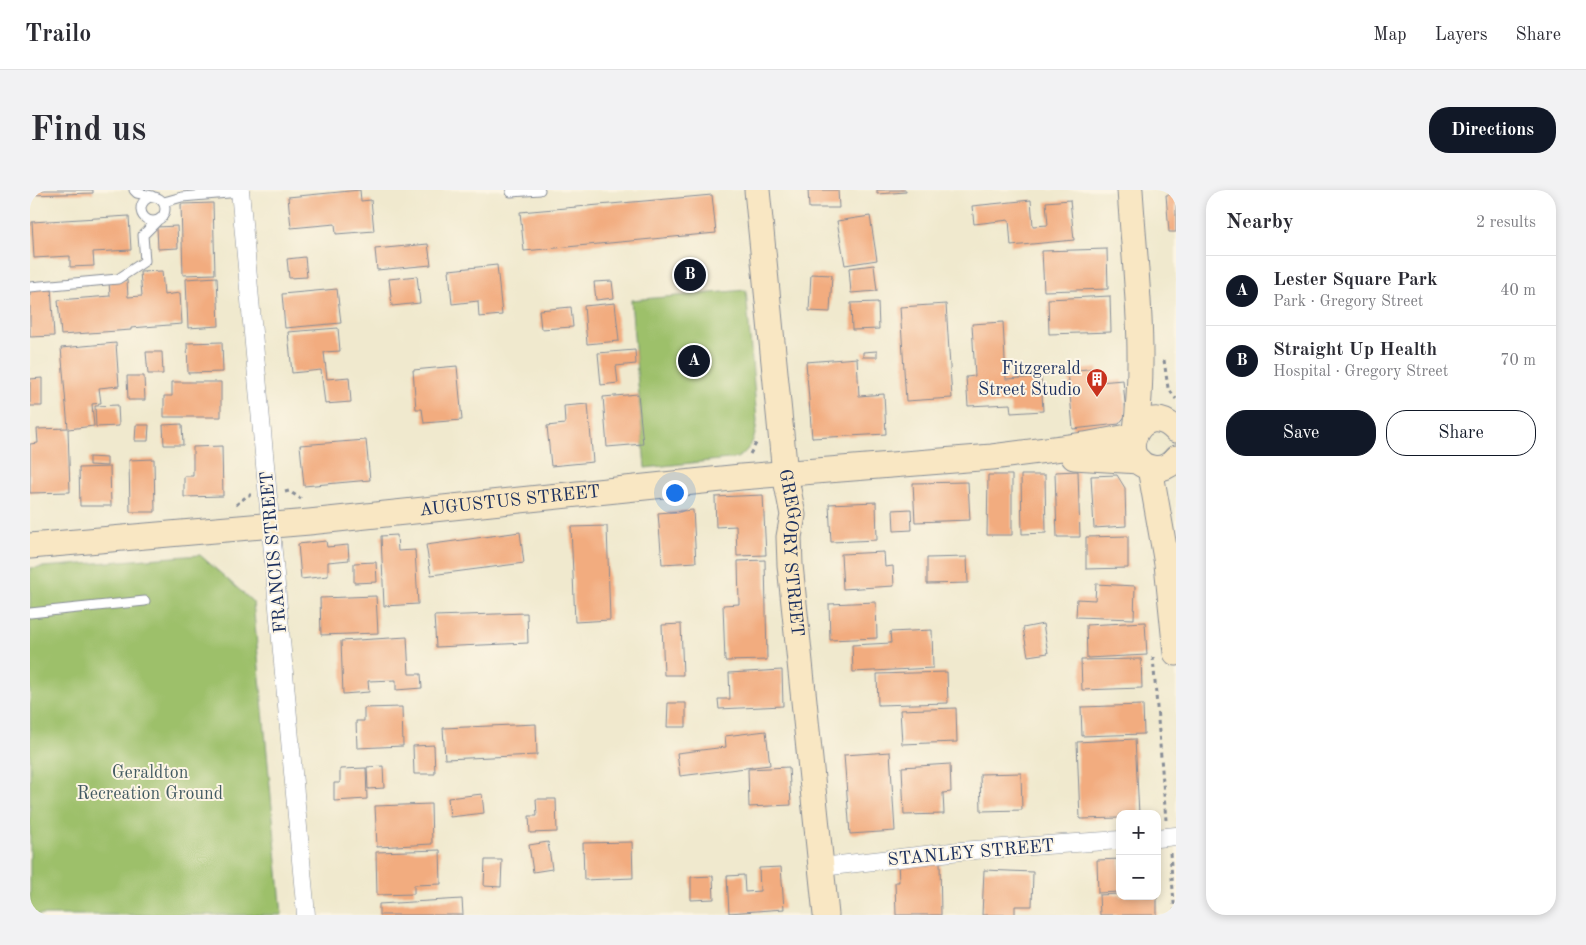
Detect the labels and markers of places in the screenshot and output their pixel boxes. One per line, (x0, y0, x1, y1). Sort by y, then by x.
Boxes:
pin: B (674, 256, 706, 294)
pin: A (678, 342, 710, 380)
place label: Fitzgerald Street Studio (978, 360, 1081, 399)
building icon: Fitzgerald Street Studio (1085, 367, 1109, 398)

